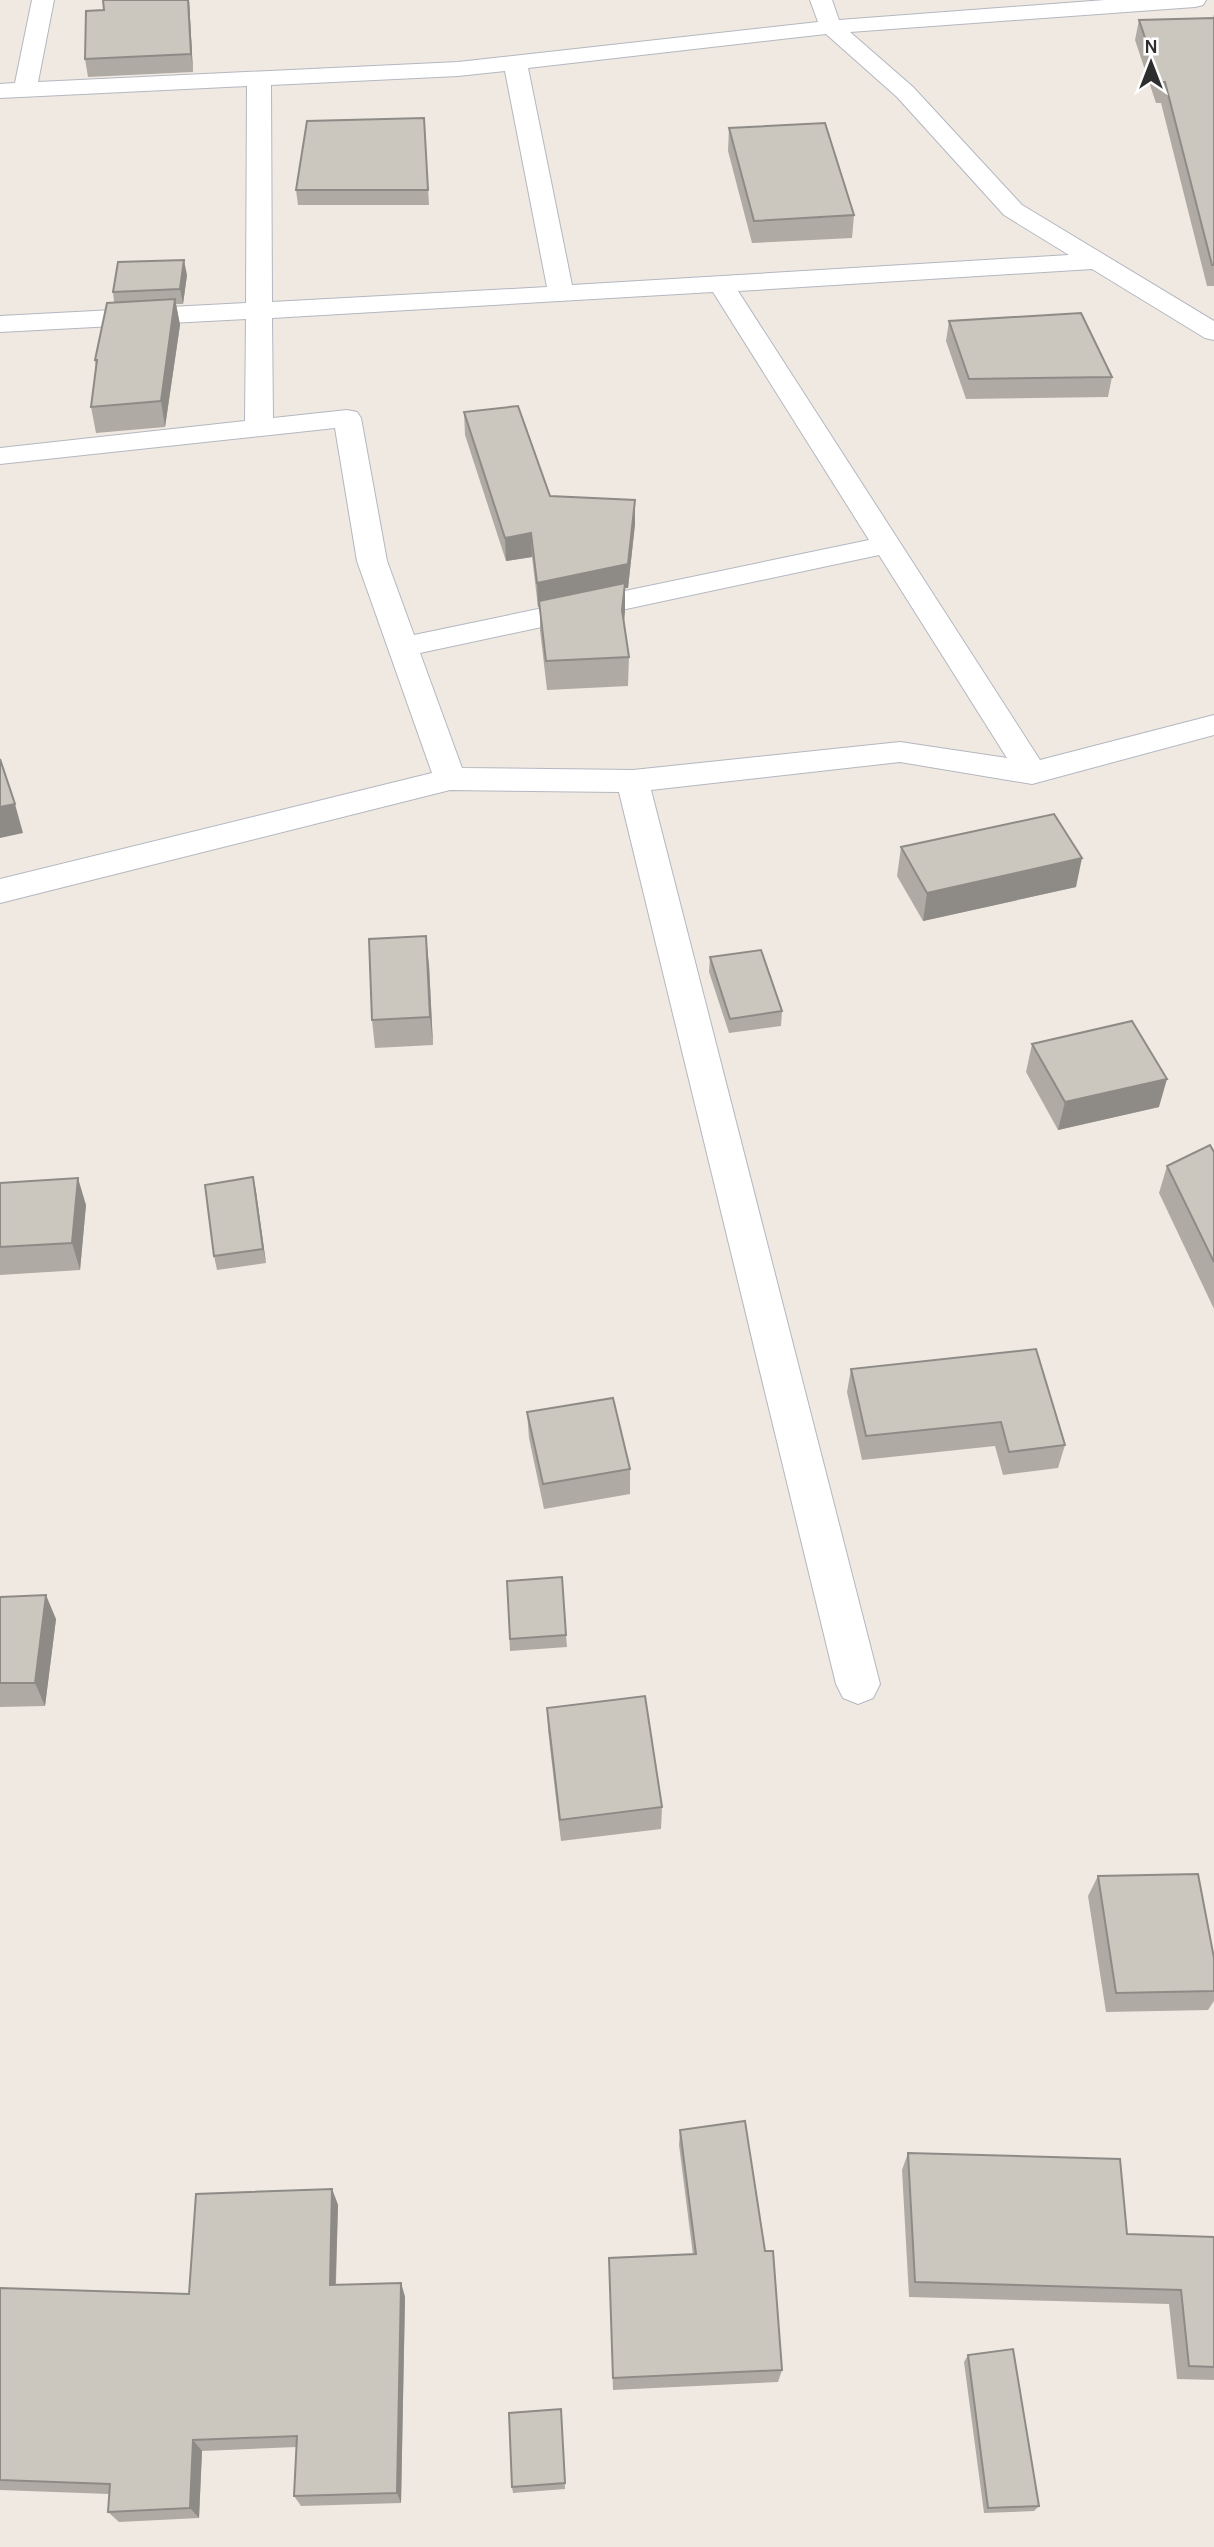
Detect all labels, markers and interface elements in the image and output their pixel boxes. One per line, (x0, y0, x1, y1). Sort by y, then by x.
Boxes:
north arrow (1116, 28, 1186, 98)
text: N (1144, 36, 1158, 58)

